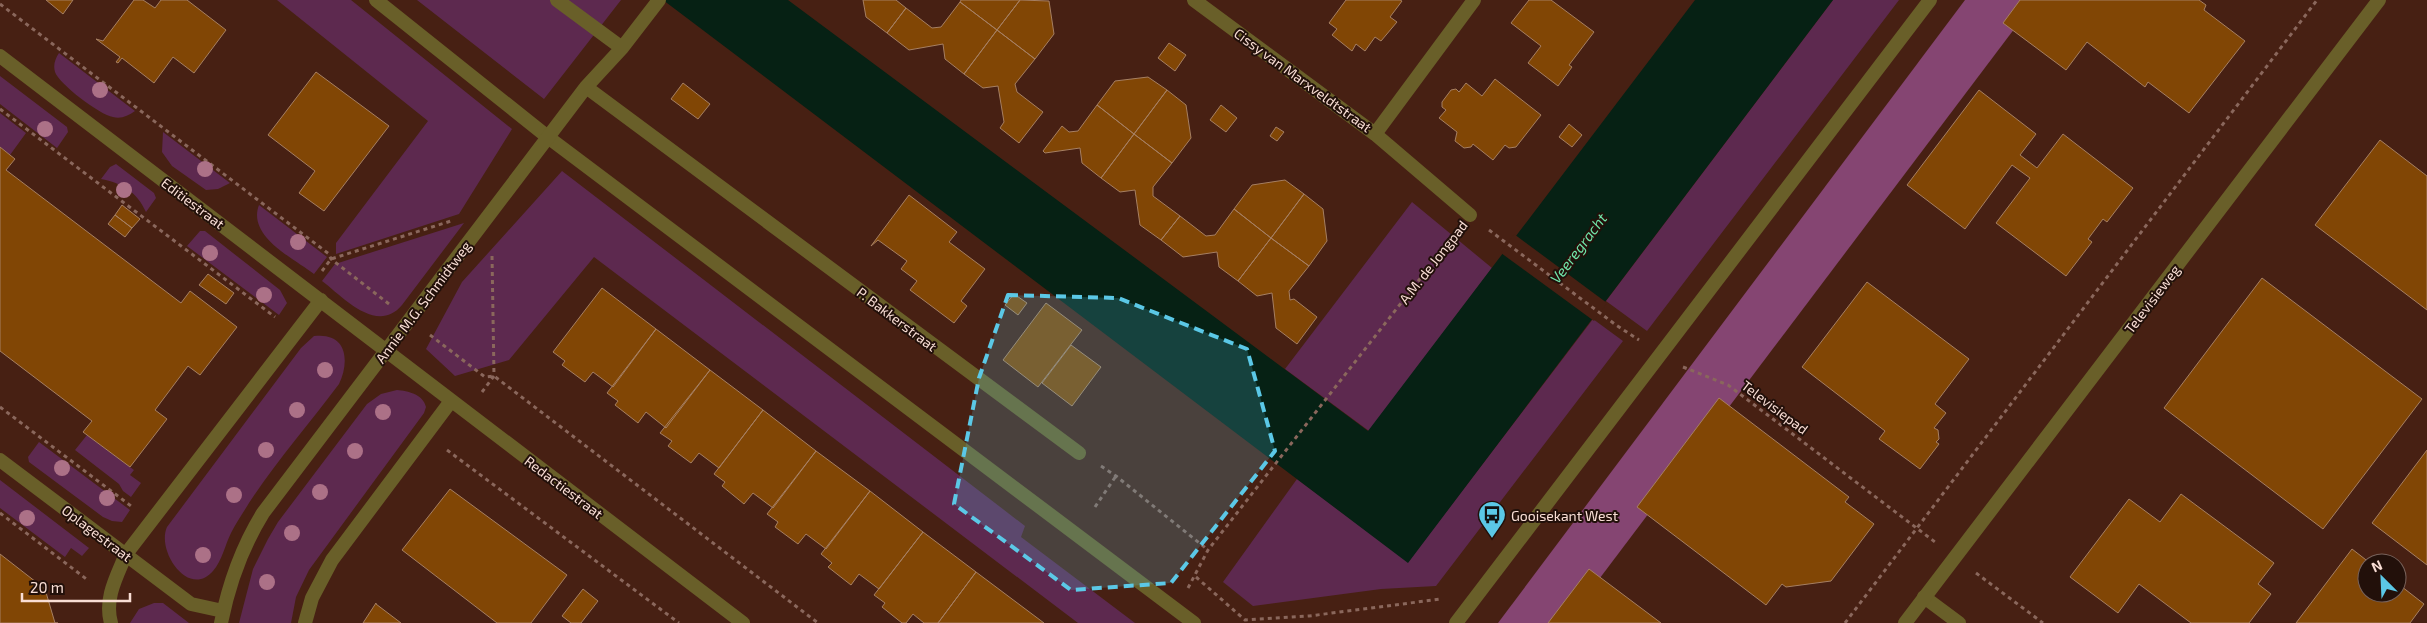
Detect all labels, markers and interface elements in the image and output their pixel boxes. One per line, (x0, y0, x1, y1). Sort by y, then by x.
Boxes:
street label: Cissy van Marxveldtstraat (1231, 24, 1375, 136)
street label: Editiestraat (158, 174, 228, 232)
water label: Veeregracht (1546, 209, 1610, 287)
street label: A.M. de Jongpad (1395, 217, 1471, 307)
street label: Annie M.G. Schmidtweg (372, 237, 475, 366)
street label: Televisieweg (2121, 261, 2183, 337)
street label: P. Bakkerstraat (854, 283, 940, 355)
street label: Televisiepad (1739, 377, 1811, 437)
street label: Redactiestraat (521, 452, 607, 522)
bus stop icon: Gooisekant West (1477, 500, 1507, 539)
street label: Oplagestraat (59, 501, 135, 565)
place label: Gooisekant West (1511, 507, 1618, 524)
north arrow (2357, 553, 2407, 603)
text: N (2368, 556, 2385, 575)
scale bar (22, 570, 130, 602)
text: 20 m (30, 578, 64, 596)

